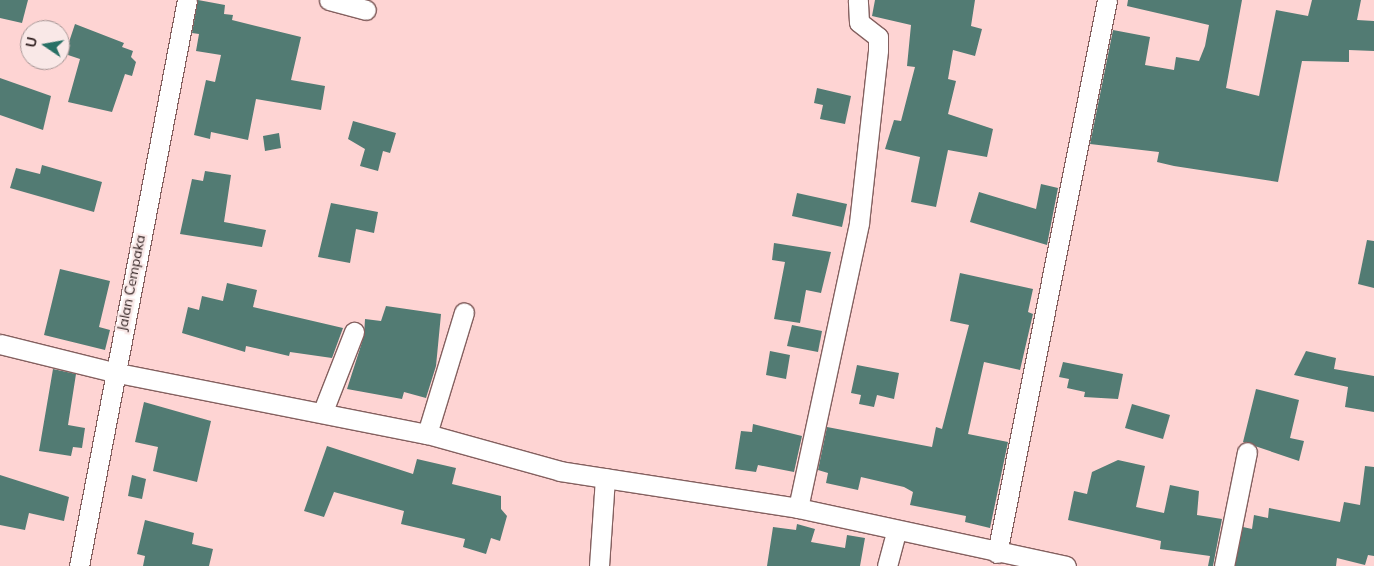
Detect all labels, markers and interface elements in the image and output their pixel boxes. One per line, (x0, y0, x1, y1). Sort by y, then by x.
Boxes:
north arrow (20, 20, 70, 70)
text: U (21, 35, 41, 49)
street label: Jalan Cempaka (113, 233, 149, 333)

